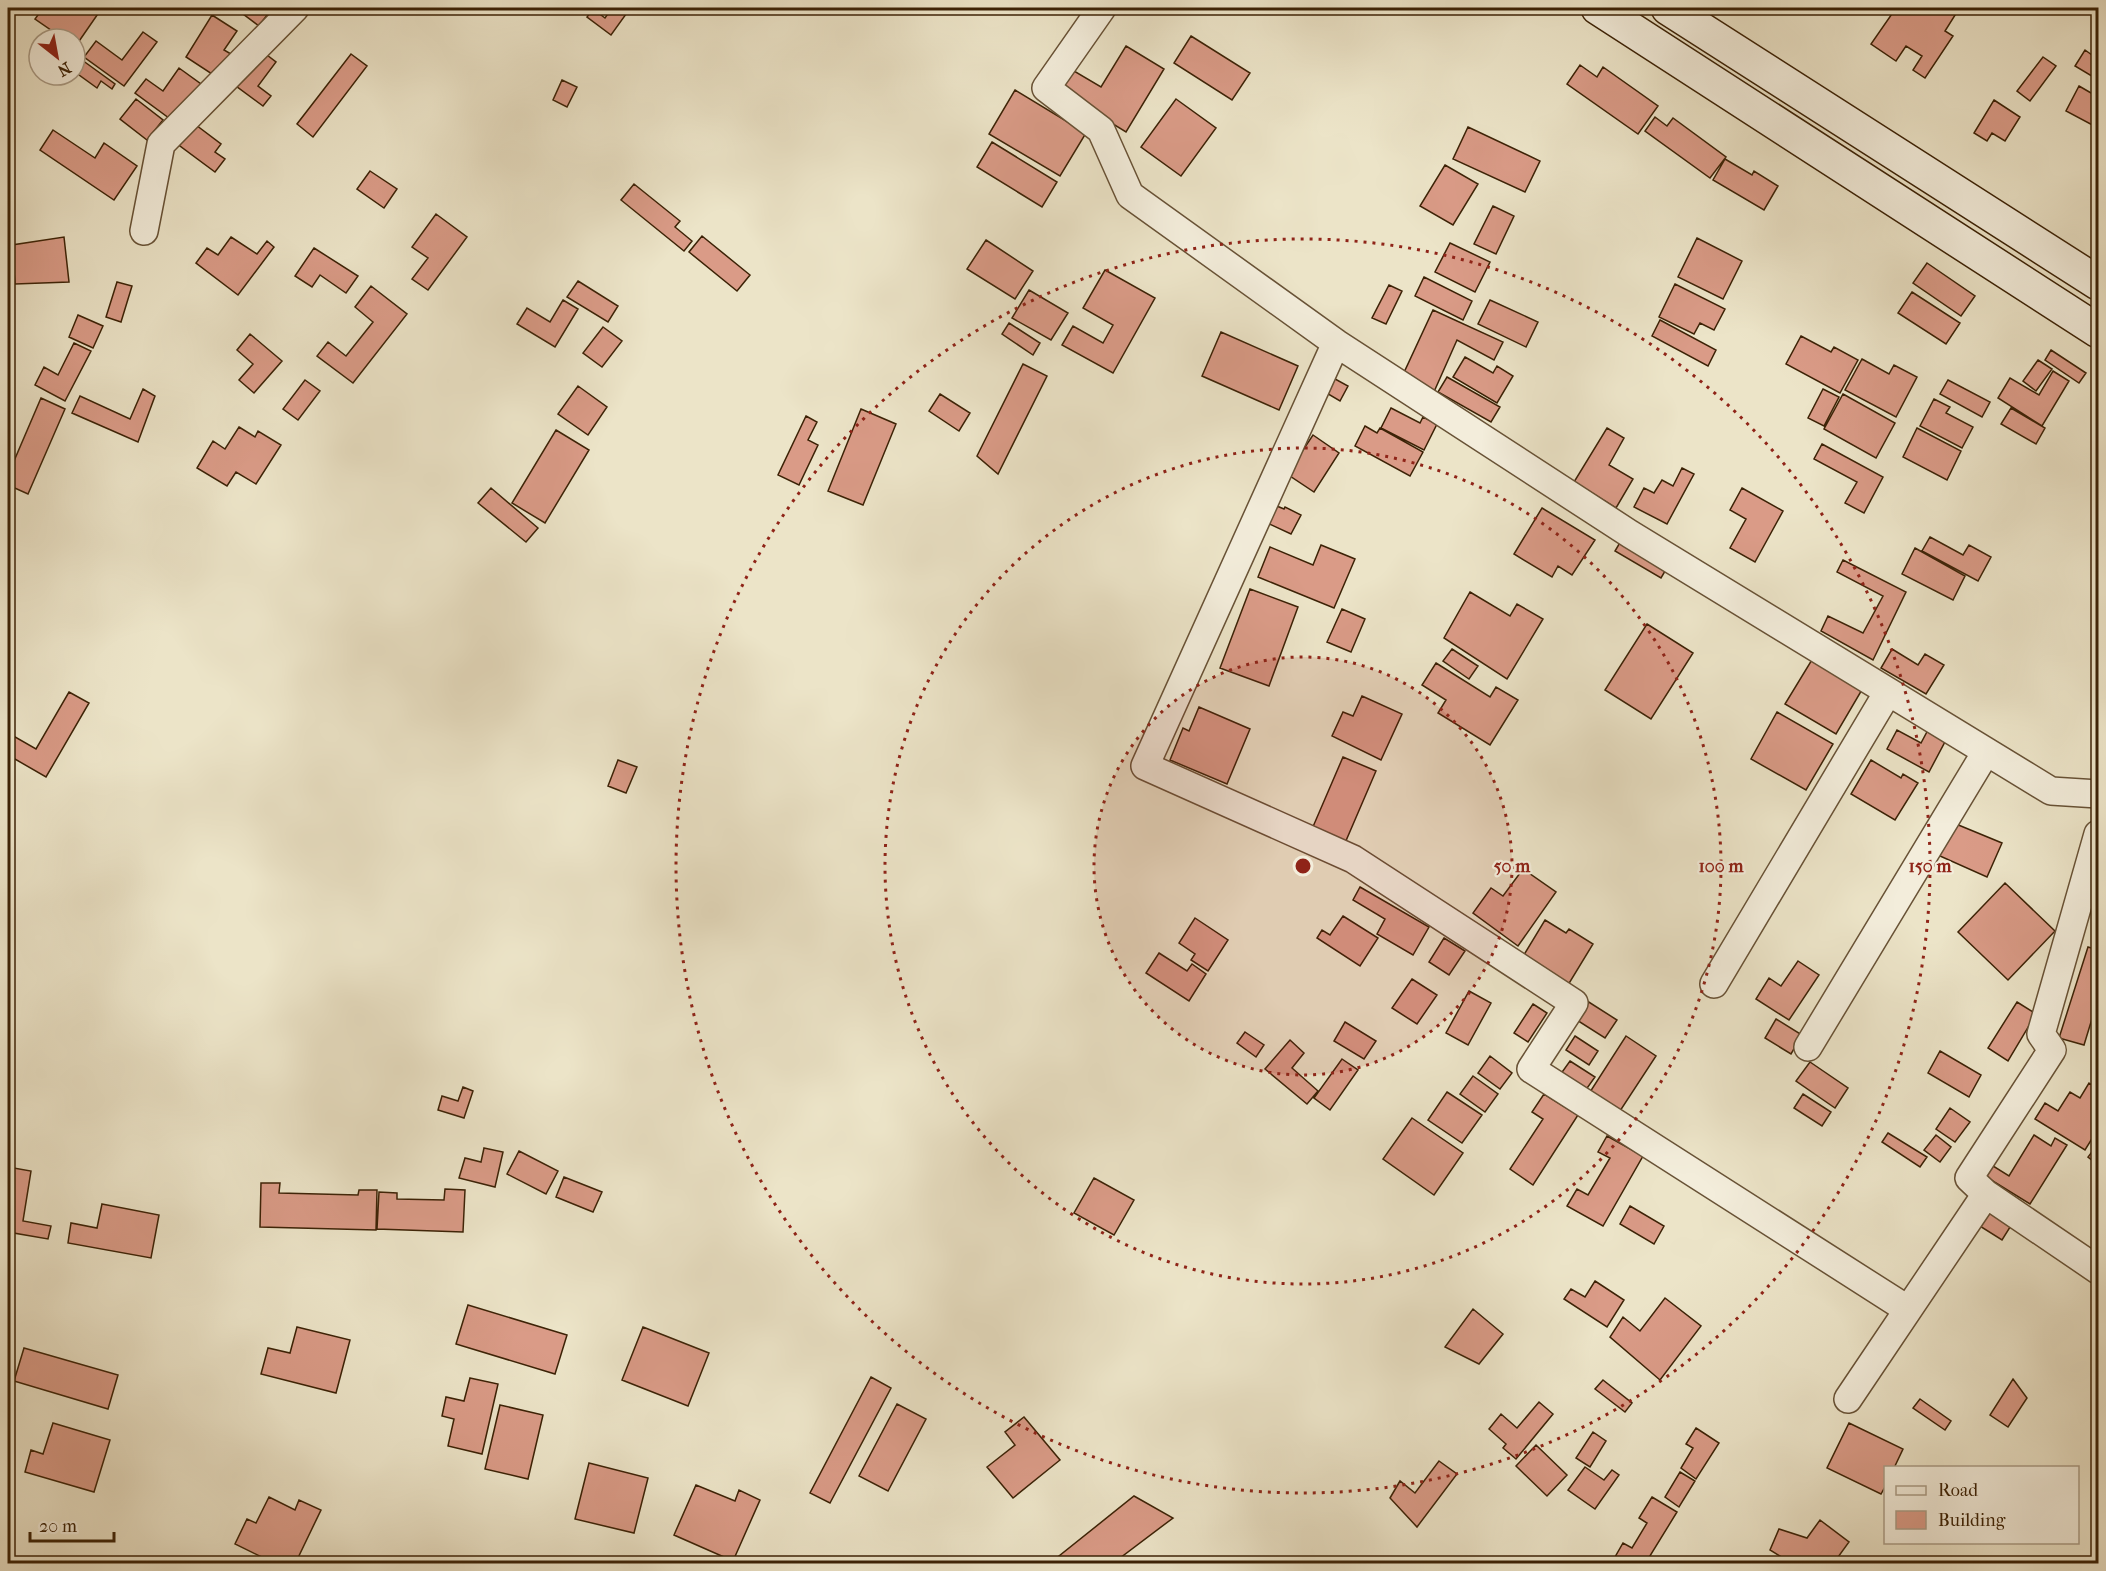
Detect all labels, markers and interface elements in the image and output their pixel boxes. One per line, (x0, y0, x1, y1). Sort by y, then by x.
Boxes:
north arrow (27, 27, 87, 87)
text: N (54, 58, 75, 81)
centre of rings (1293, 856, 1313, 876)
text: 50 m (1494, 856, 1531, 877)
text: 100 m (1698, 856, 1745, 877)
text: 150 m (1909, 856, 1952, 877)
legend (1884, 1466, 2079, 1544)
text: Road (1938, 1480, 1978, 1501)
scale bar (30, 1505, 114, 1543)
text: Building (1938, 1510, 2006, 1531)
text: 20 m (39, 1516, 77, 1537)

